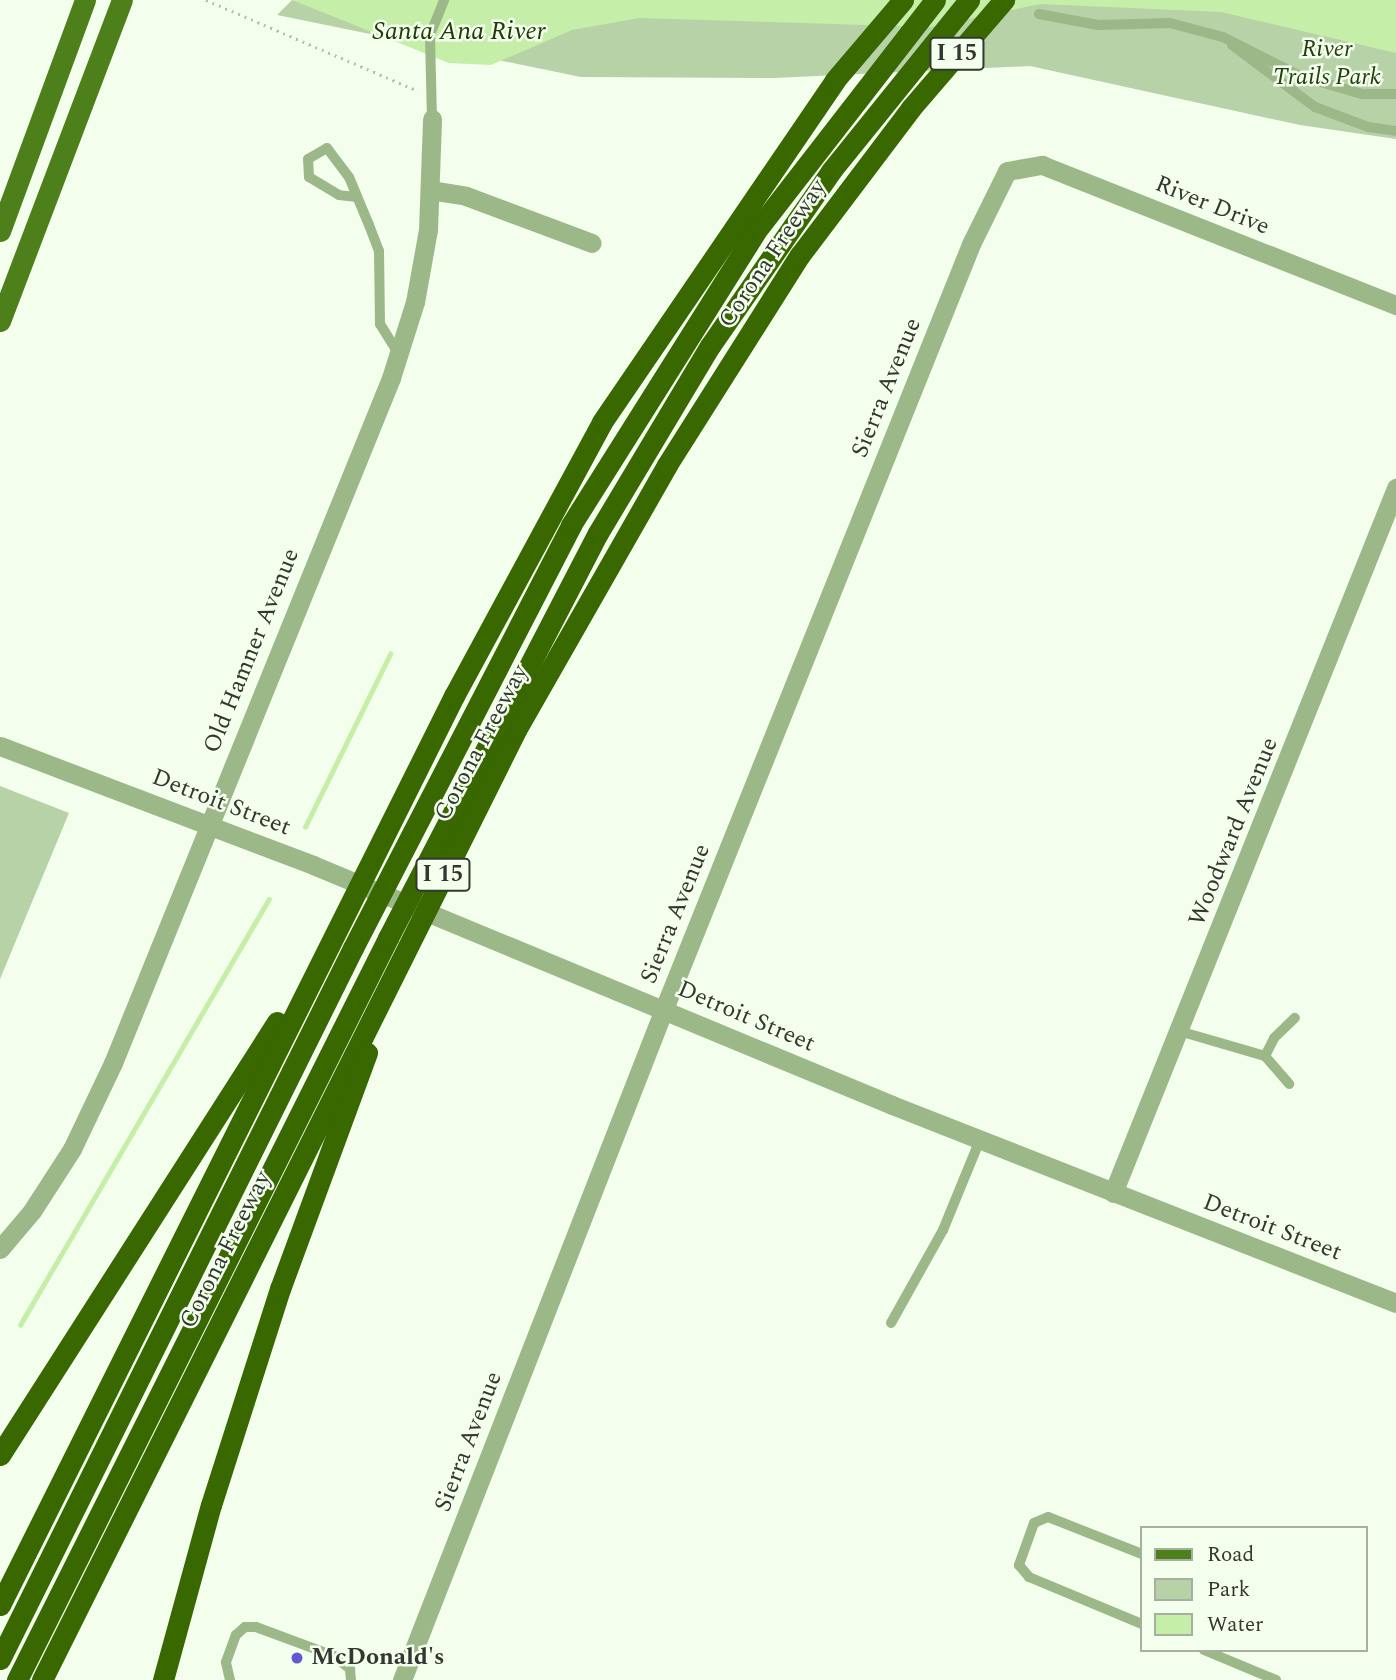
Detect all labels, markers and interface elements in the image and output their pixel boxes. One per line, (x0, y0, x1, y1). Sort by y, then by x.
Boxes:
water label: Santa Ana River (372, 16, 546, 48)
road number: I 15 (929, 34, 985, 74)
park label: River Trails Park (1273, 36, 1381, 92)
street label: River Drive (1151, 170, 1273, 242)
street label: Corona Freeway (713, 174, 833, 334)
street label: Sierra Avenue (846, 314, 928, 462)
street label: Old Hamner Avenue (198, 545, 306, 757)
street label: Corona Freeway (429, 660, 535, 826)
street label: Woodward Avenue (1183, 734, 1285, 930)
street label: Detroit Street (147, 763, 295, 843)
street label: Sierra Avenue (635, 840, 717, 988)
road number: I 15 (415, 856, 471, 894)
street label: Detroit Street (673, 975, 819, 1059)
street label: Corona Freeway (174, 1167, 278, 1333)
street label: Detroit Street (1198, 1188, 1346, 1268)
street label: Sierra Avenue (429, 1368, 509, 1516)
legend (1140, 1526, 1368, 1652)
text: Road (1207, 1539, 1254, 1571)
text: Park (1207, 1574, 1250, 1606)
text: Water (1207, 1609, 1263, 1641)
place label: McDonald's (311, 1644, 444, 1672)
marker: McDonald's (289, 1650, 305, 1666)

